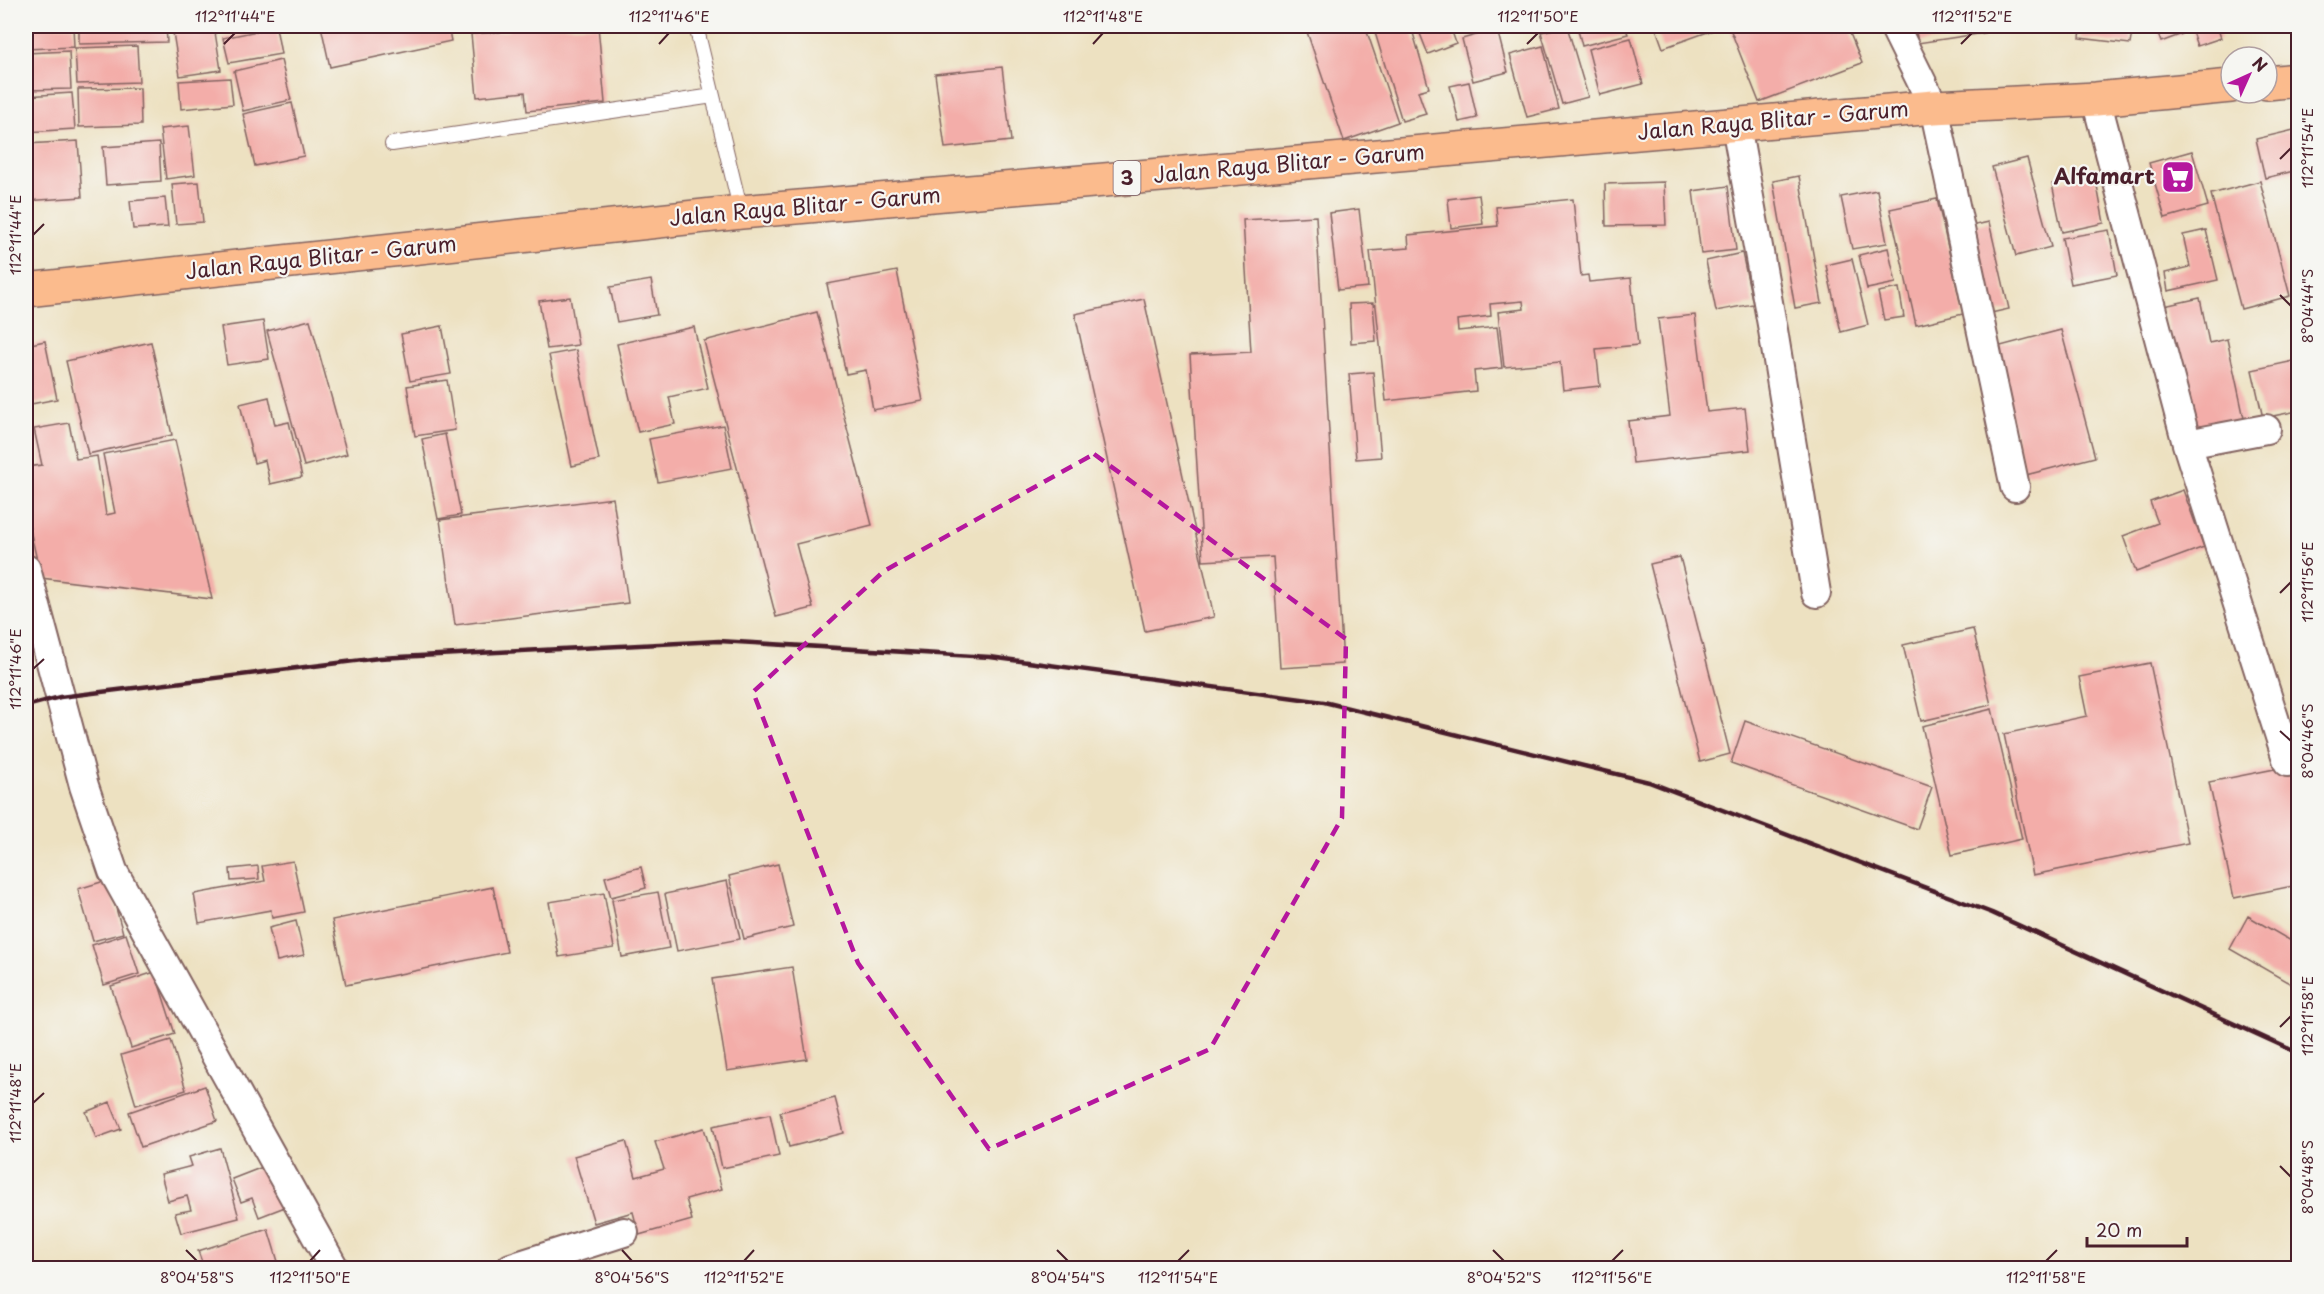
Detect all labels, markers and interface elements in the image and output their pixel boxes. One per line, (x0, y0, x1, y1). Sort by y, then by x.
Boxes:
text: 112°11'44"E (195, 4, 275, 27)
text: 112°11'46"E (628, 4, 710, 27)
text: 112°11'48"E (1063, 4, 1143, 27)
text: 112°11'50"E (1497, 4, 1579, 27)
text: 112°11'52"E (1932, 4, 2012, 27)
north arrow (2219, 45, 2279, 105)
text: N (2247, 51, 2273, 77)
street label: Jalan Raya Blitar - Garum (1636, 91, 1910, 147)
text: 112°11'54"E (2295, 108, 2318, 188)
street label: Jalan Raya Blitar - Garum (1152, 134, 1426, 190)
place label: Alfamart (2054, 159, 2155, 191)
supermarket icon: Alfamart (2160, 159, 2196, 195)
road number: 3 (1114, 161, 1140, 195)
street label: Jalan Raya Blitar - Garum (668, 177, 942, 233)
text: 112°11'44"E (3, 195, 26, 275)
street label: Jalan Raya Blitar - Garum (184, 226, 458, 286)
text: 8°04'44"S (2295, 269, 2318, 343)
text: 112°11'56"E (2295, 542, 2318, 622)
text: 112°11'46"E (3, 628, 26, 710)
text: 8°04'46"S (2295, 703, 2318, 779)
text: 112°11'58"E (2295, 976, 2318, 1056)
text: 112°11'48"E (3, 1063, 26, 1143)
text: 8°04'48"S (2295, 1140, 2318, 1214)
scale bar (2087, 1210, 2188, 1248)
text: 20 m (2096, 1216, 2142, 1243)
text: 8°04'58"S (160, 1265, 234, 1288)
text: 112°11'50"E (269, 1265, 351, 1288)
text: 8°04'56"S (595, 1265, 669, 1288)
text: 112°11'52"E (704, 1265, 784, 1288)
text: 8°04'54"S (1031, 1265, 1105, 1288)
text: 112°11'54"E (1138, 1265, 1218, 1288)
text: 8°04'52"S (1467, 1265, 1541, 1288)
text: 112°11'56"E (1572, 1265, 1652, 1288)
text: 112°11'58"E (2006, 1265, 2086, 1288)

